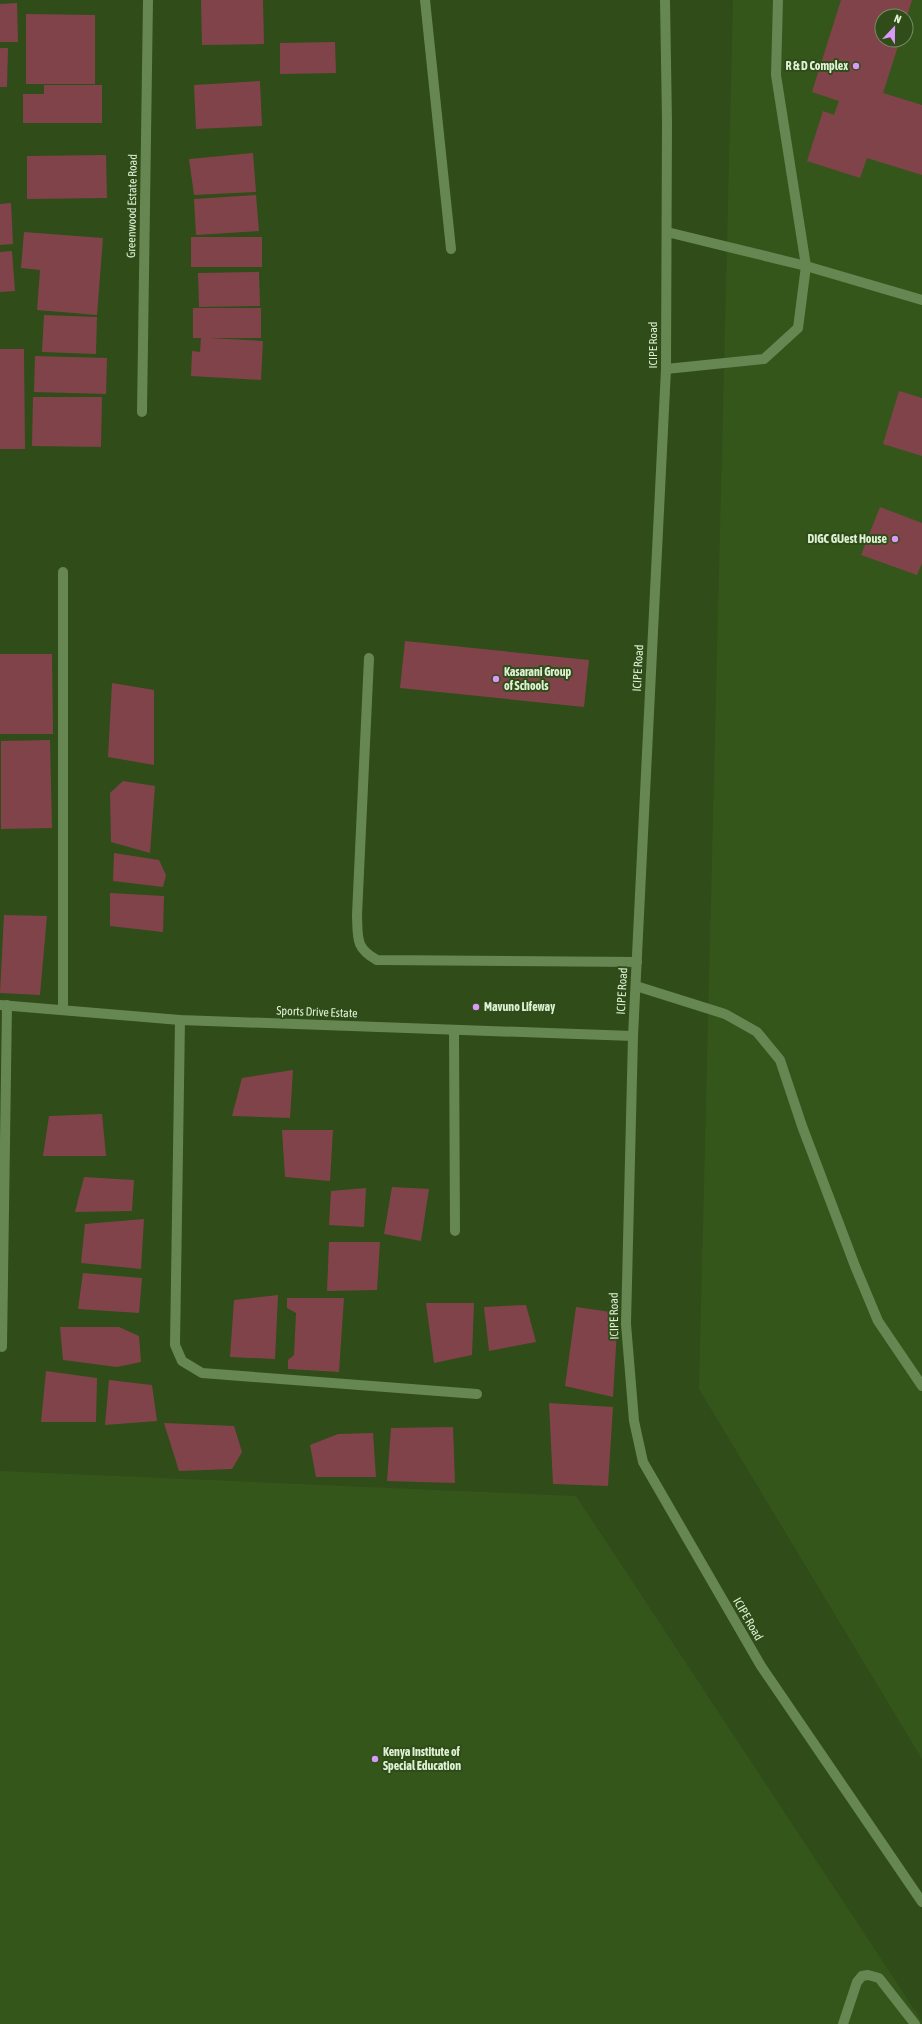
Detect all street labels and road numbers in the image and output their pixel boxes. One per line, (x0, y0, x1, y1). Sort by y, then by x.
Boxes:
street label: Greenwood Estate Road (124, 154, 140, 258)
street label: ICIPE Road (646, 321, 660, 369)
street label: ICIPE Road (630, 644, 646, 692)
street label: ICIPE Road (614, 967, 630, 1015)
street label: Sports Drive Estate (276, 1004, 358, 1020)
street label: ICIPE Road (607, 1292, 621, 1340)
street label: ICIPE Road (730, 1595, 766, 1643)

